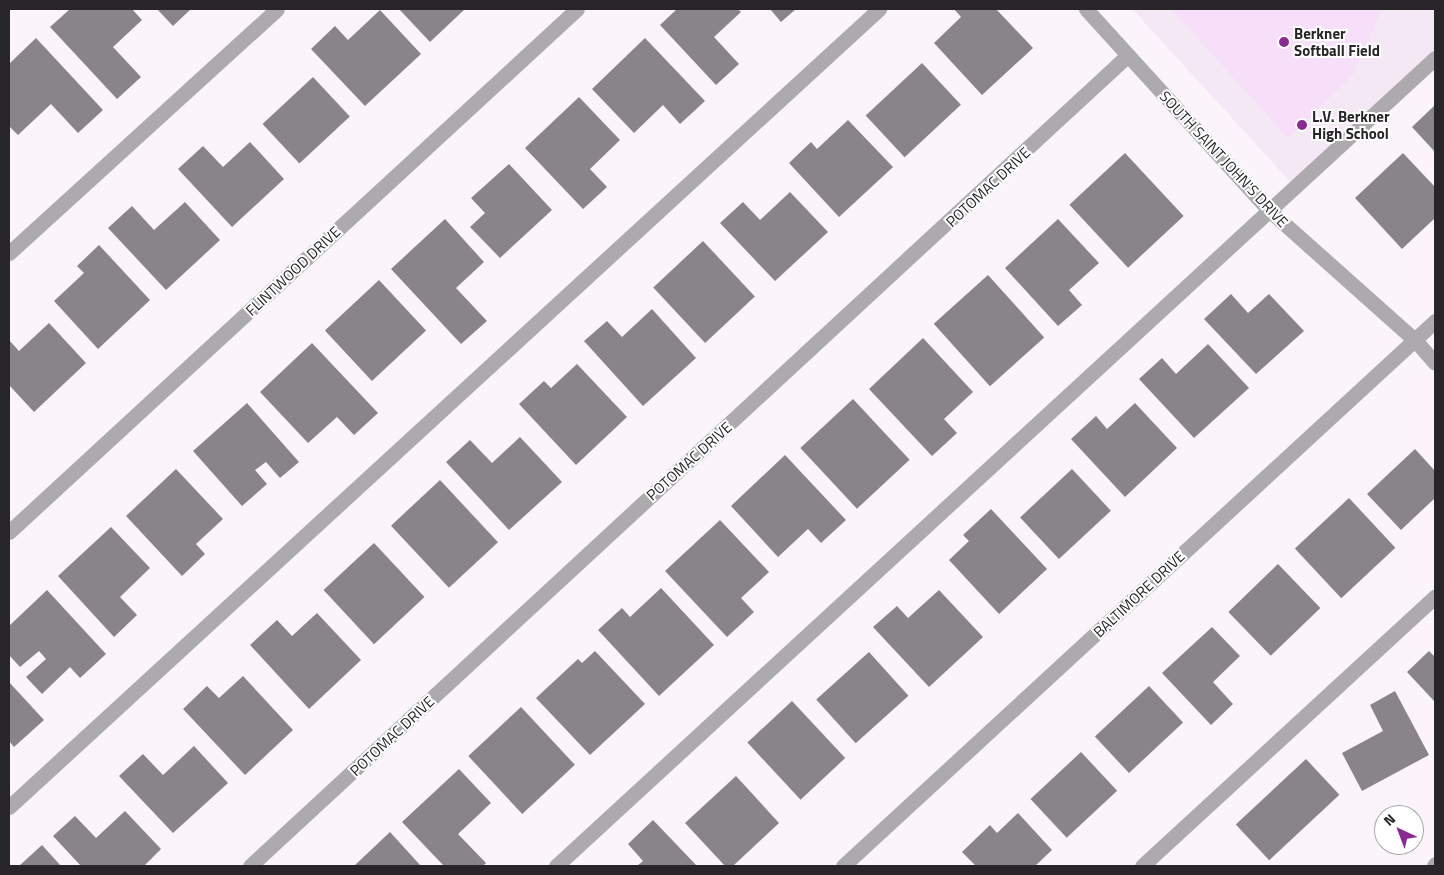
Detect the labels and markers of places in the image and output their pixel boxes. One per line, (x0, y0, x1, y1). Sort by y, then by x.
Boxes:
place label: Berkner Softball Field (1294, 24, 1380, 59)
marker: Berkner Softball Field (1278, 36, 1290, 48)
place label: L.V. Berkner High School (1312, 107, 1390, 142)
marker: L.V. Berkner High School (1296, 119, 1308, 131)

